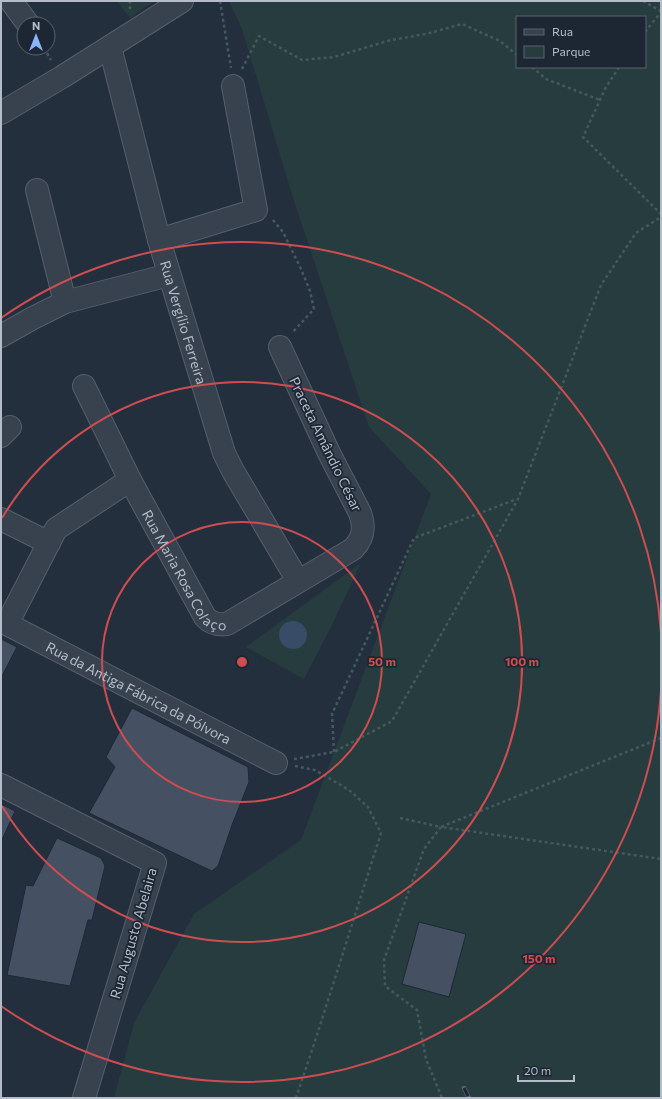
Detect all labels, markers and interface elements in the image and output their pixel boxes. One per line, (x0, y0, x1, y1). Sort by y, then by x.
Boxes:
north arrow (16, 16, 56, 56)
legend (516, 16, 646, 68)
text: N (32, 19, 40, 32)
text: Rua (552, 24, 573, 38)
text: Parque (552, 44, 590, 58)
street label: Rua Vergílio Ferreira (157, 258, 211, 386)
street label: Praceta Amândio César (286, 374, 366, 514)
street label: Rua Maria Rosa Colaço (139, 507, 226, 633)
street label: Rua da Antiga Fábrica da Pólvora (43, 637, 234, 747)
text: 50 m (368, 654, 396, 668)
text: 100 m (505, 654, 539, 668)
centre of rings (235, 655, 249, 669)
street label: Rua Augusto Abelaira (106, 866, 160, 1000)
text: 150 m (522, 951, 556, 965)
scale bar (518, 1057, 574, 1083)
text: 20 m (524, 1063, 551, 1077)

